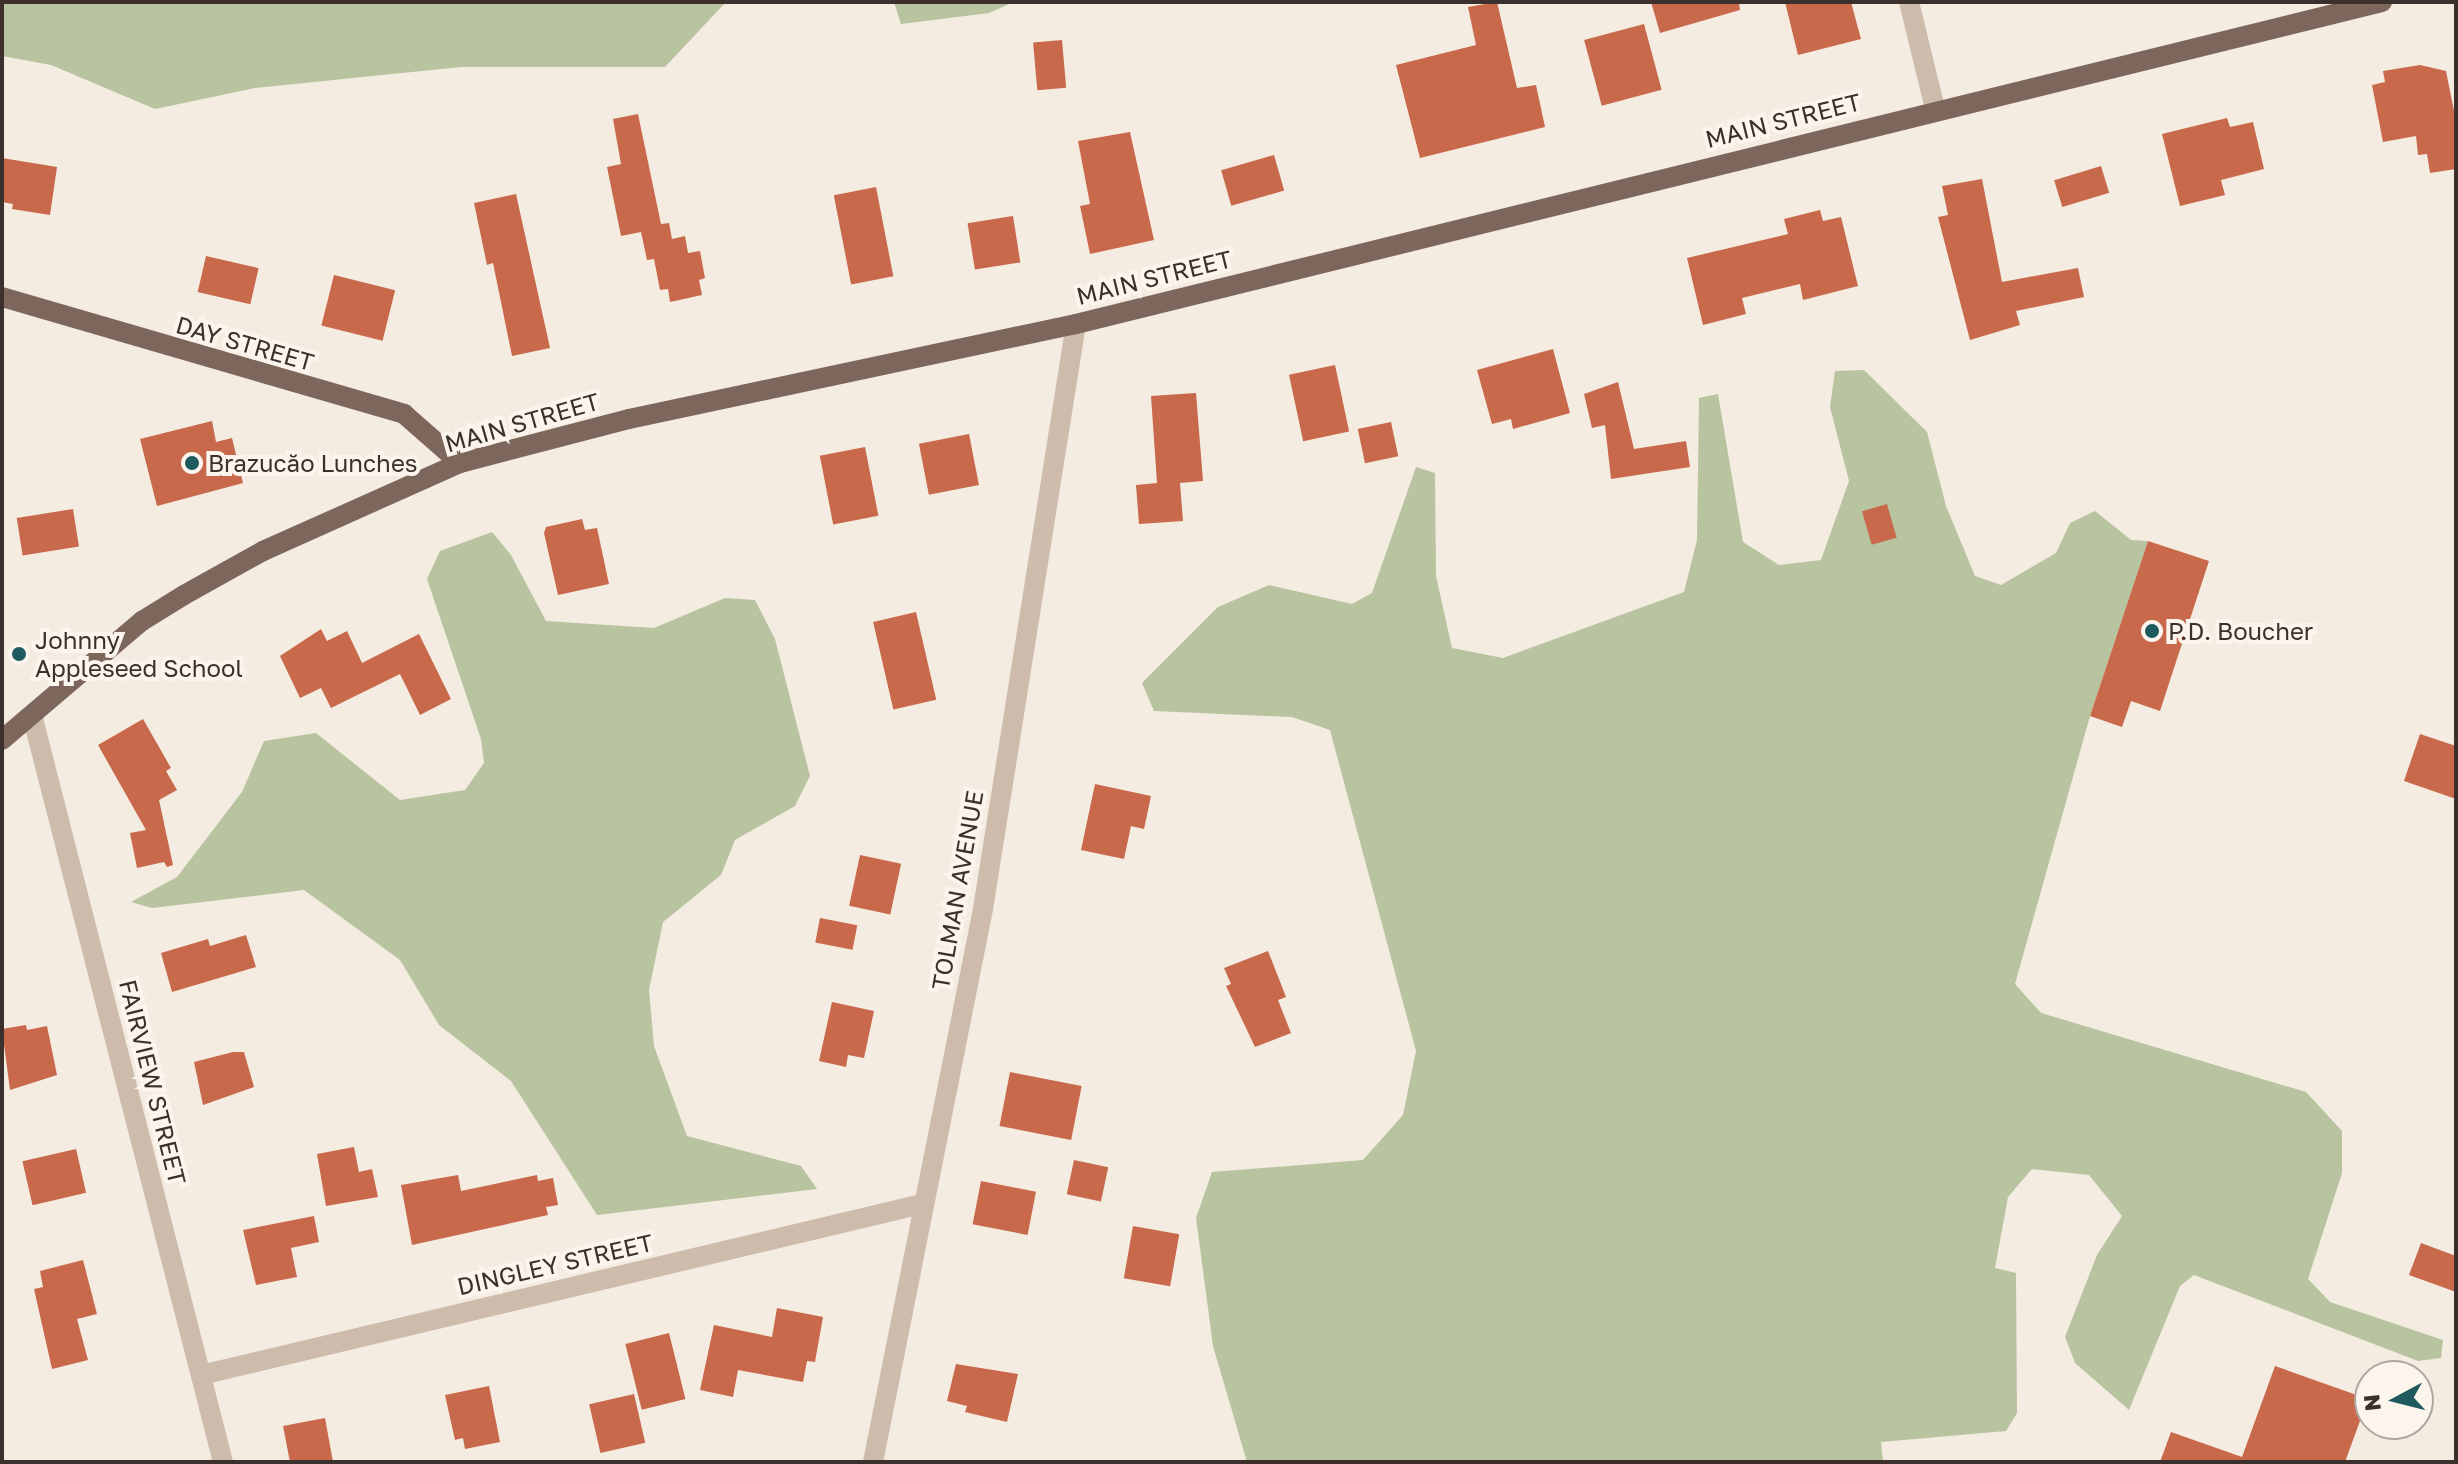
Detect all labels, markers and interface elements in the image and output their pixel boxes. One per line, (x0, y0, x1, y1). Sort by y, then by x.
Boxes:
street label: MAIN STREET (1702, 87, 1864, 153)
street label: MAIN STREET (1073, 244, 1235, 310)
street label: DAY STREET (173, 310, 317, 376)
street label: MAIN STREET (442, 386, 602, 458)
place label: Brazucăo Lunches (208, 449, 418, 477)
marker: Brazucăo Lunches (183, 454, 201, 472)
place label: P.D. Boucher (2168, 617, 2313, 645)
marker: P.D. Boucher (2143, 622, 2161, 640)
place label: Johnny Appleseed School (35, 626, 243, 682)
marker: Johnny Appleseed School (10, 645, 28, 663)
street label: TOLMAN AVENUE (925, 788, 989, 992)
street label: FAIRVIEW STREET (114, 976, 192, 1188)
street label: DINGLEY STREET (454, 1227, 656, 1301)
north arrow (2354, 1360, 2434, 1440)
text: N (2357, 1393, 2386, 1413)

